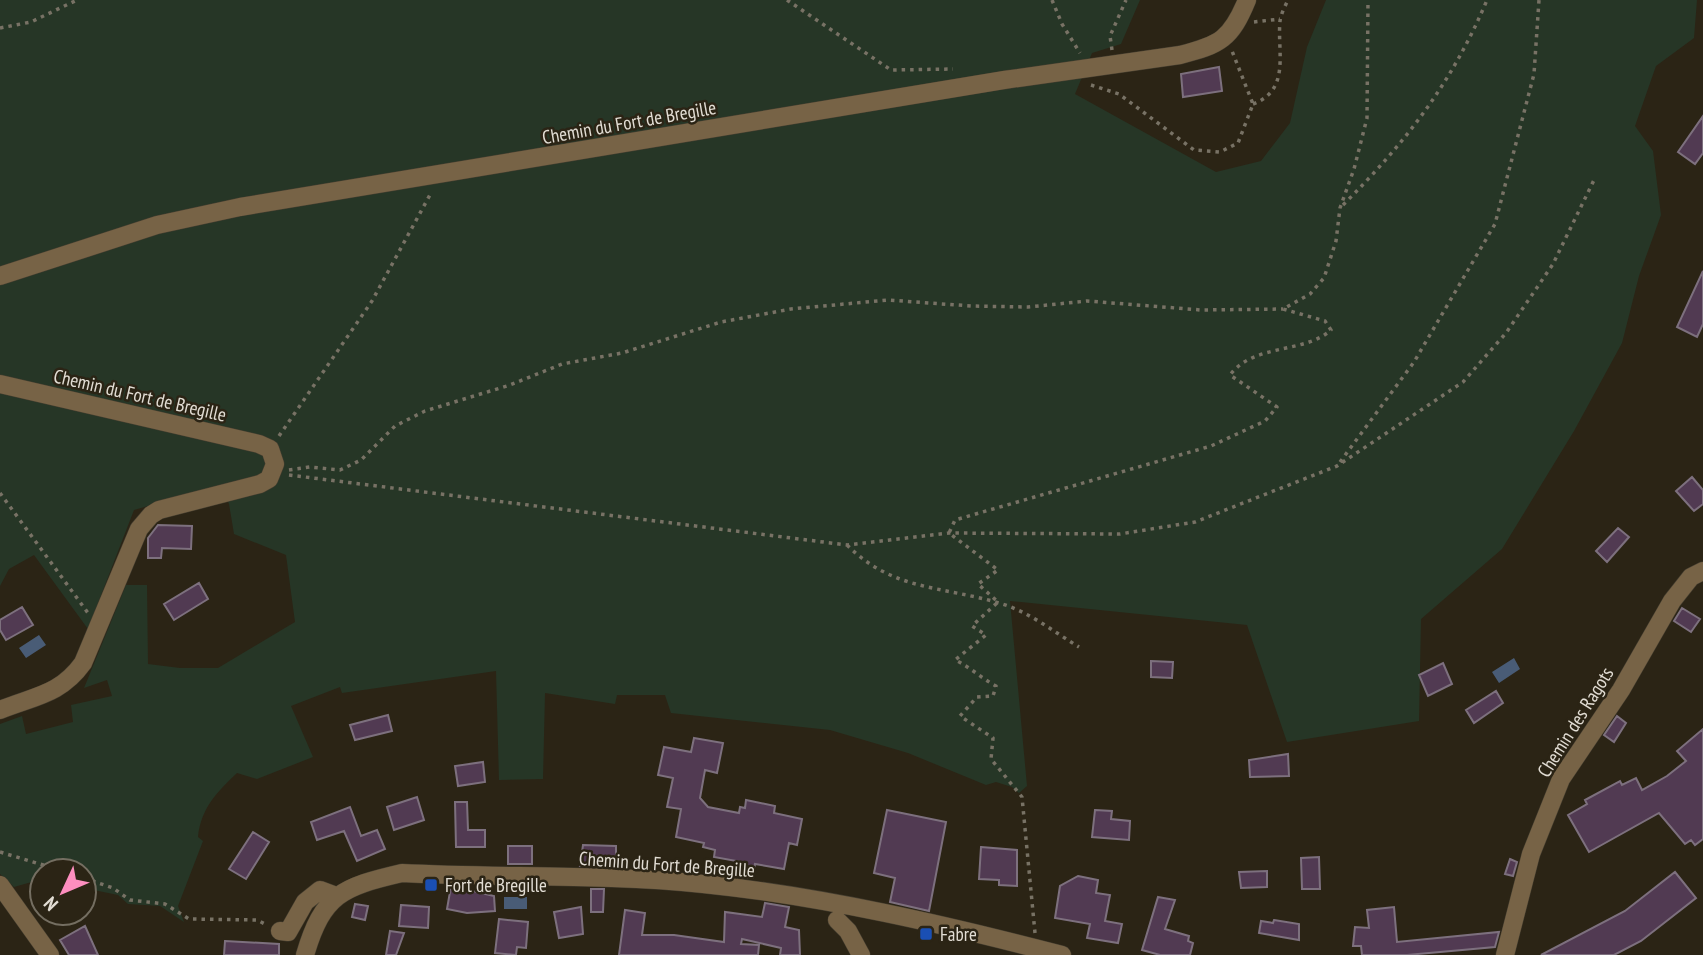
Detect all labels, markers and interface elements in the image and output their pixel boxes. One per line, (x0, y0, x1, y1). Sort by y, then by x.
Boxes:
street label: Chemin du Fort de Bregille (540, 95, 718, 149)
street label: Chemin du Fort de Bregille (51, 363, 229, 427)
street label: Chemin des Ragots (1532, 663, 1618, 781)
street label: Chemin du Fort de Bregille (578, 846, 756, 882)
north arrow (28, 857, 98, 927)
place label: Fort de Bregille (445, 873, 547, 897)
marker: Fort de Bregille (423, 877, 439, 893)
text: N (39, 892, 63, 916)
place label: Fabre (940, 922, 977, 946)
marker: Fabre (918, 926, 934, 942)

